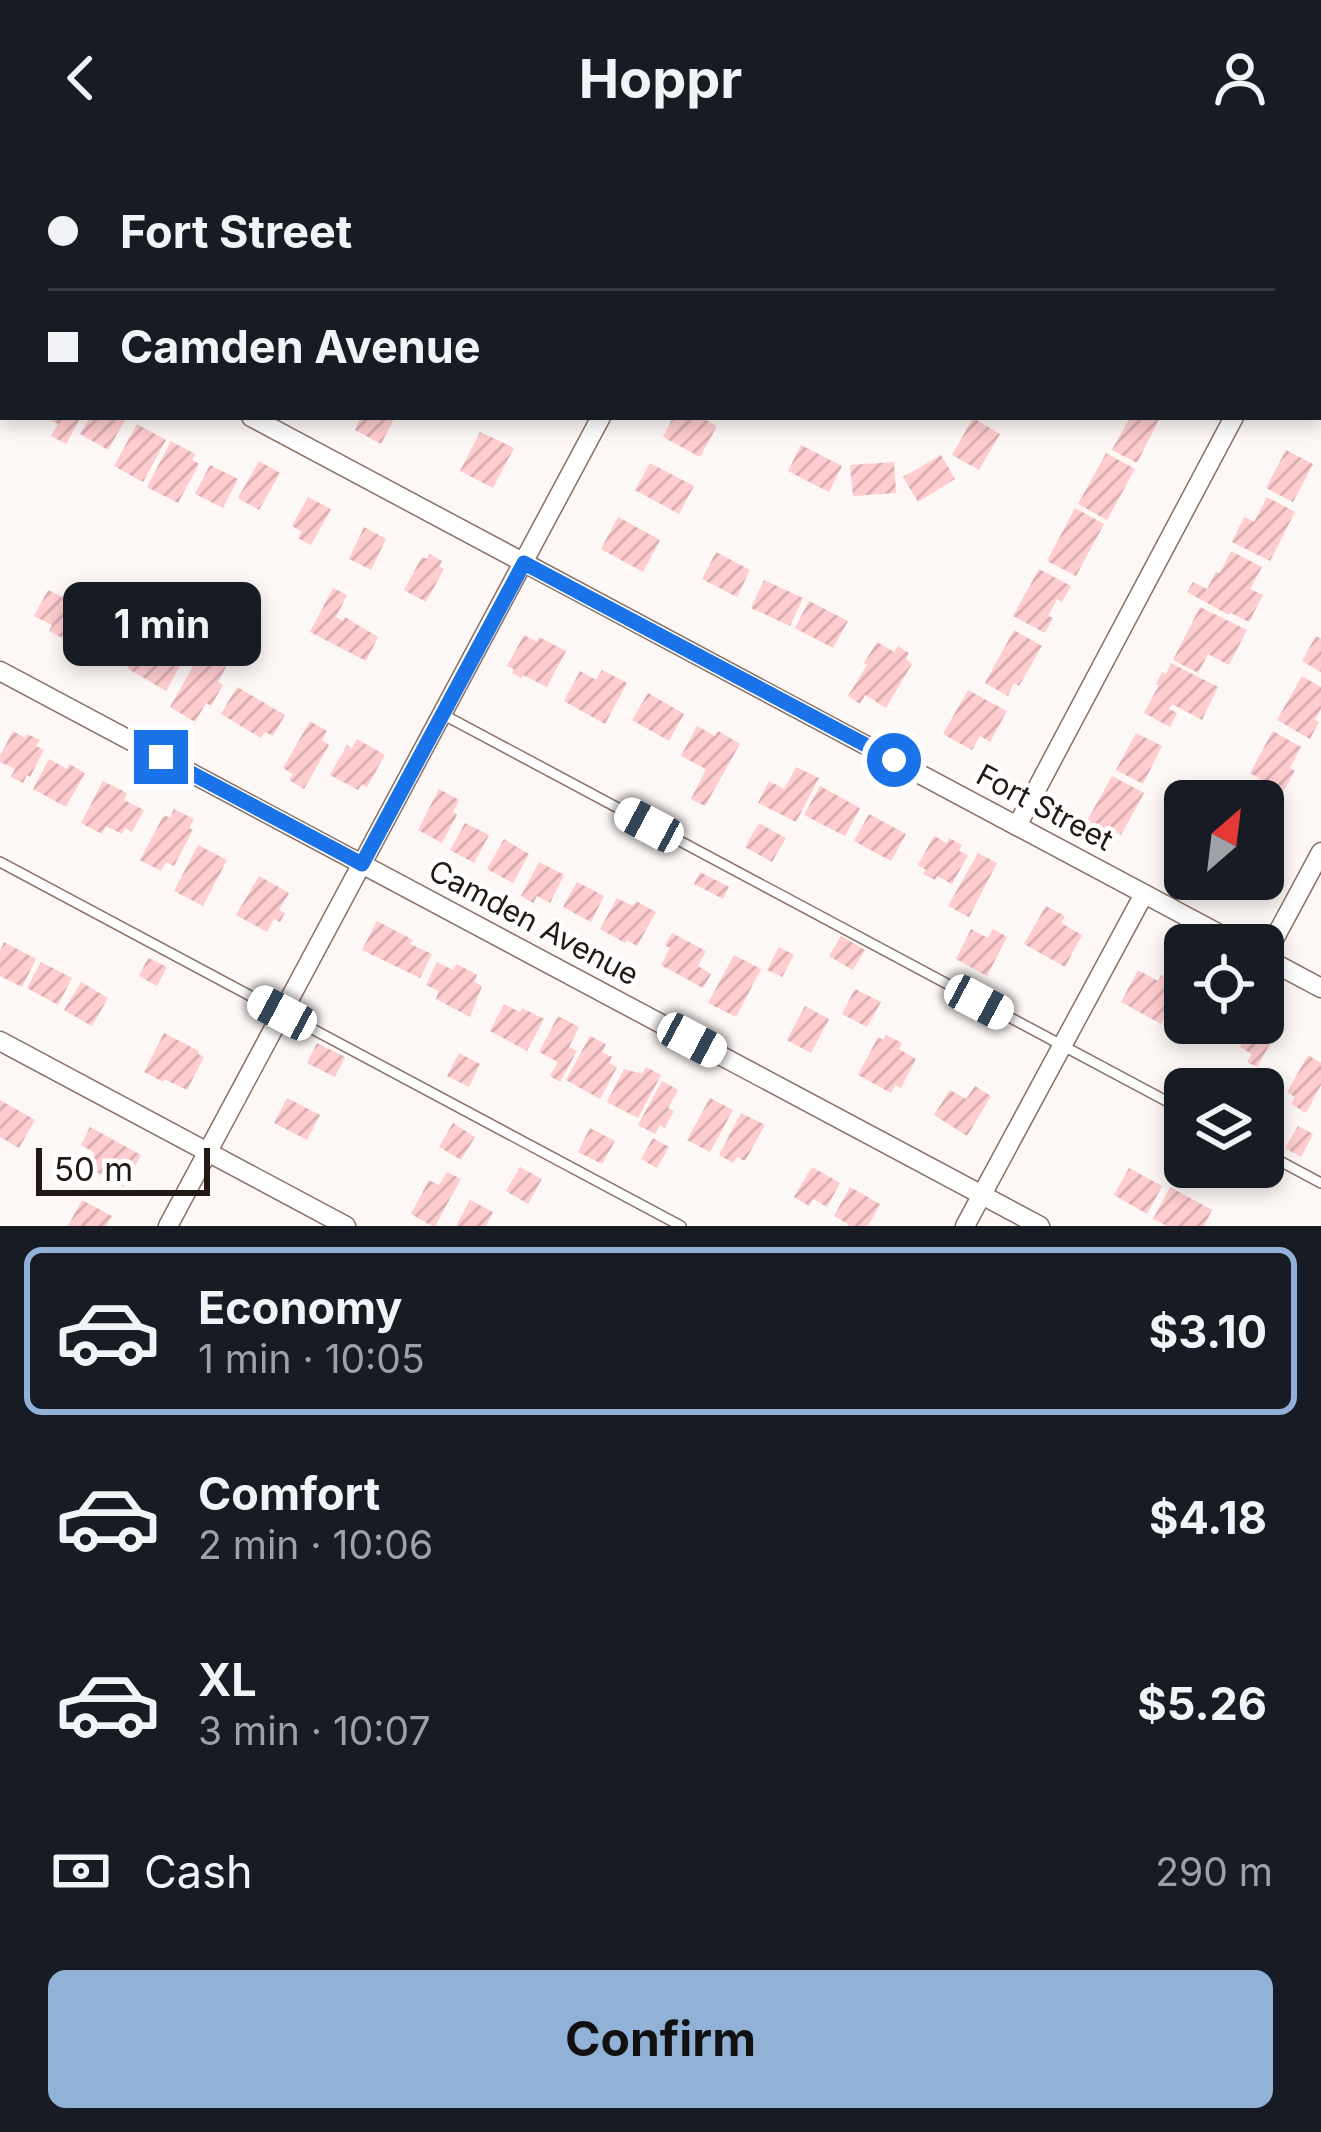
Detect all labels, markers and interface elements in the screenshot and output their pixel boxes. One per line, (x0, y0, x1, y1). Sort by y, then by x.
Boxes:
icon: back (48, 45, 114, 111)
icon: person (1207, 45, 1273, 111)
text: Hoppr (579, 46, 742, 111)
text: Fort Street (120, 204, 352, 259)
text: Camden Avenue (120, 319, 481, 374)
callout: 1 min (62, 583, 260, 667)
text: 1 min (114, 600, 210, 647)
route end (134, 730, 188, 784)
route start (867, 733, 921, 787)
street label: Fort Street (971, 756, 1119, 858)
north arrow (1164, 780, 1284, 900)
map controls (1164, 780, 1284, 1188)
car (609, 792, 689, 858)
street label: Camden Avenue (423, 852, 645, 992)
button: locate (1164, 924, 1284, 1044)
car (939, 969, 1019, 1035)
car (242, 980, 322, 1046)
car (652, 1007, 732, 1073)
button: layers (1164, 1068, 1284, 1188)
scale bar (36, 1142, 210, 1195)
text: 50 m (54, 1149, 133, 1189)
icon: car (54, 1277, 162, 1385)
text: Economy (198, 1280, 402, 1335)
text: $3.10 (1149, 1304, 1267, 1359)
text: 1 min · 10:05 (198, 1335, 425, 1382)
icon: car (54, 1463, 162, 1571)
text: Comfort (198, 1466, 380, 1521)
text: $4.18 (1149, 1490, 1267, 1545)
text: 2 min · 10:06 (198, 1521, 433, 1568)
icon: car (54, 1649, 162, 1757)
text: XL (198, 1652, 257, 1707)
text: $5.26 (1137, 1676, 1267, 1731)
text: 3 min · 10:07 (198, 1707, 431, 1754)
icon: cash (48, 1838, 114, 1904)
text: Cash (144, 1844, 253, 1899)
text: 290 m (1155, 1848, 1273, 1895)
button: Confirm (48, 1970, 1273, 2108)

